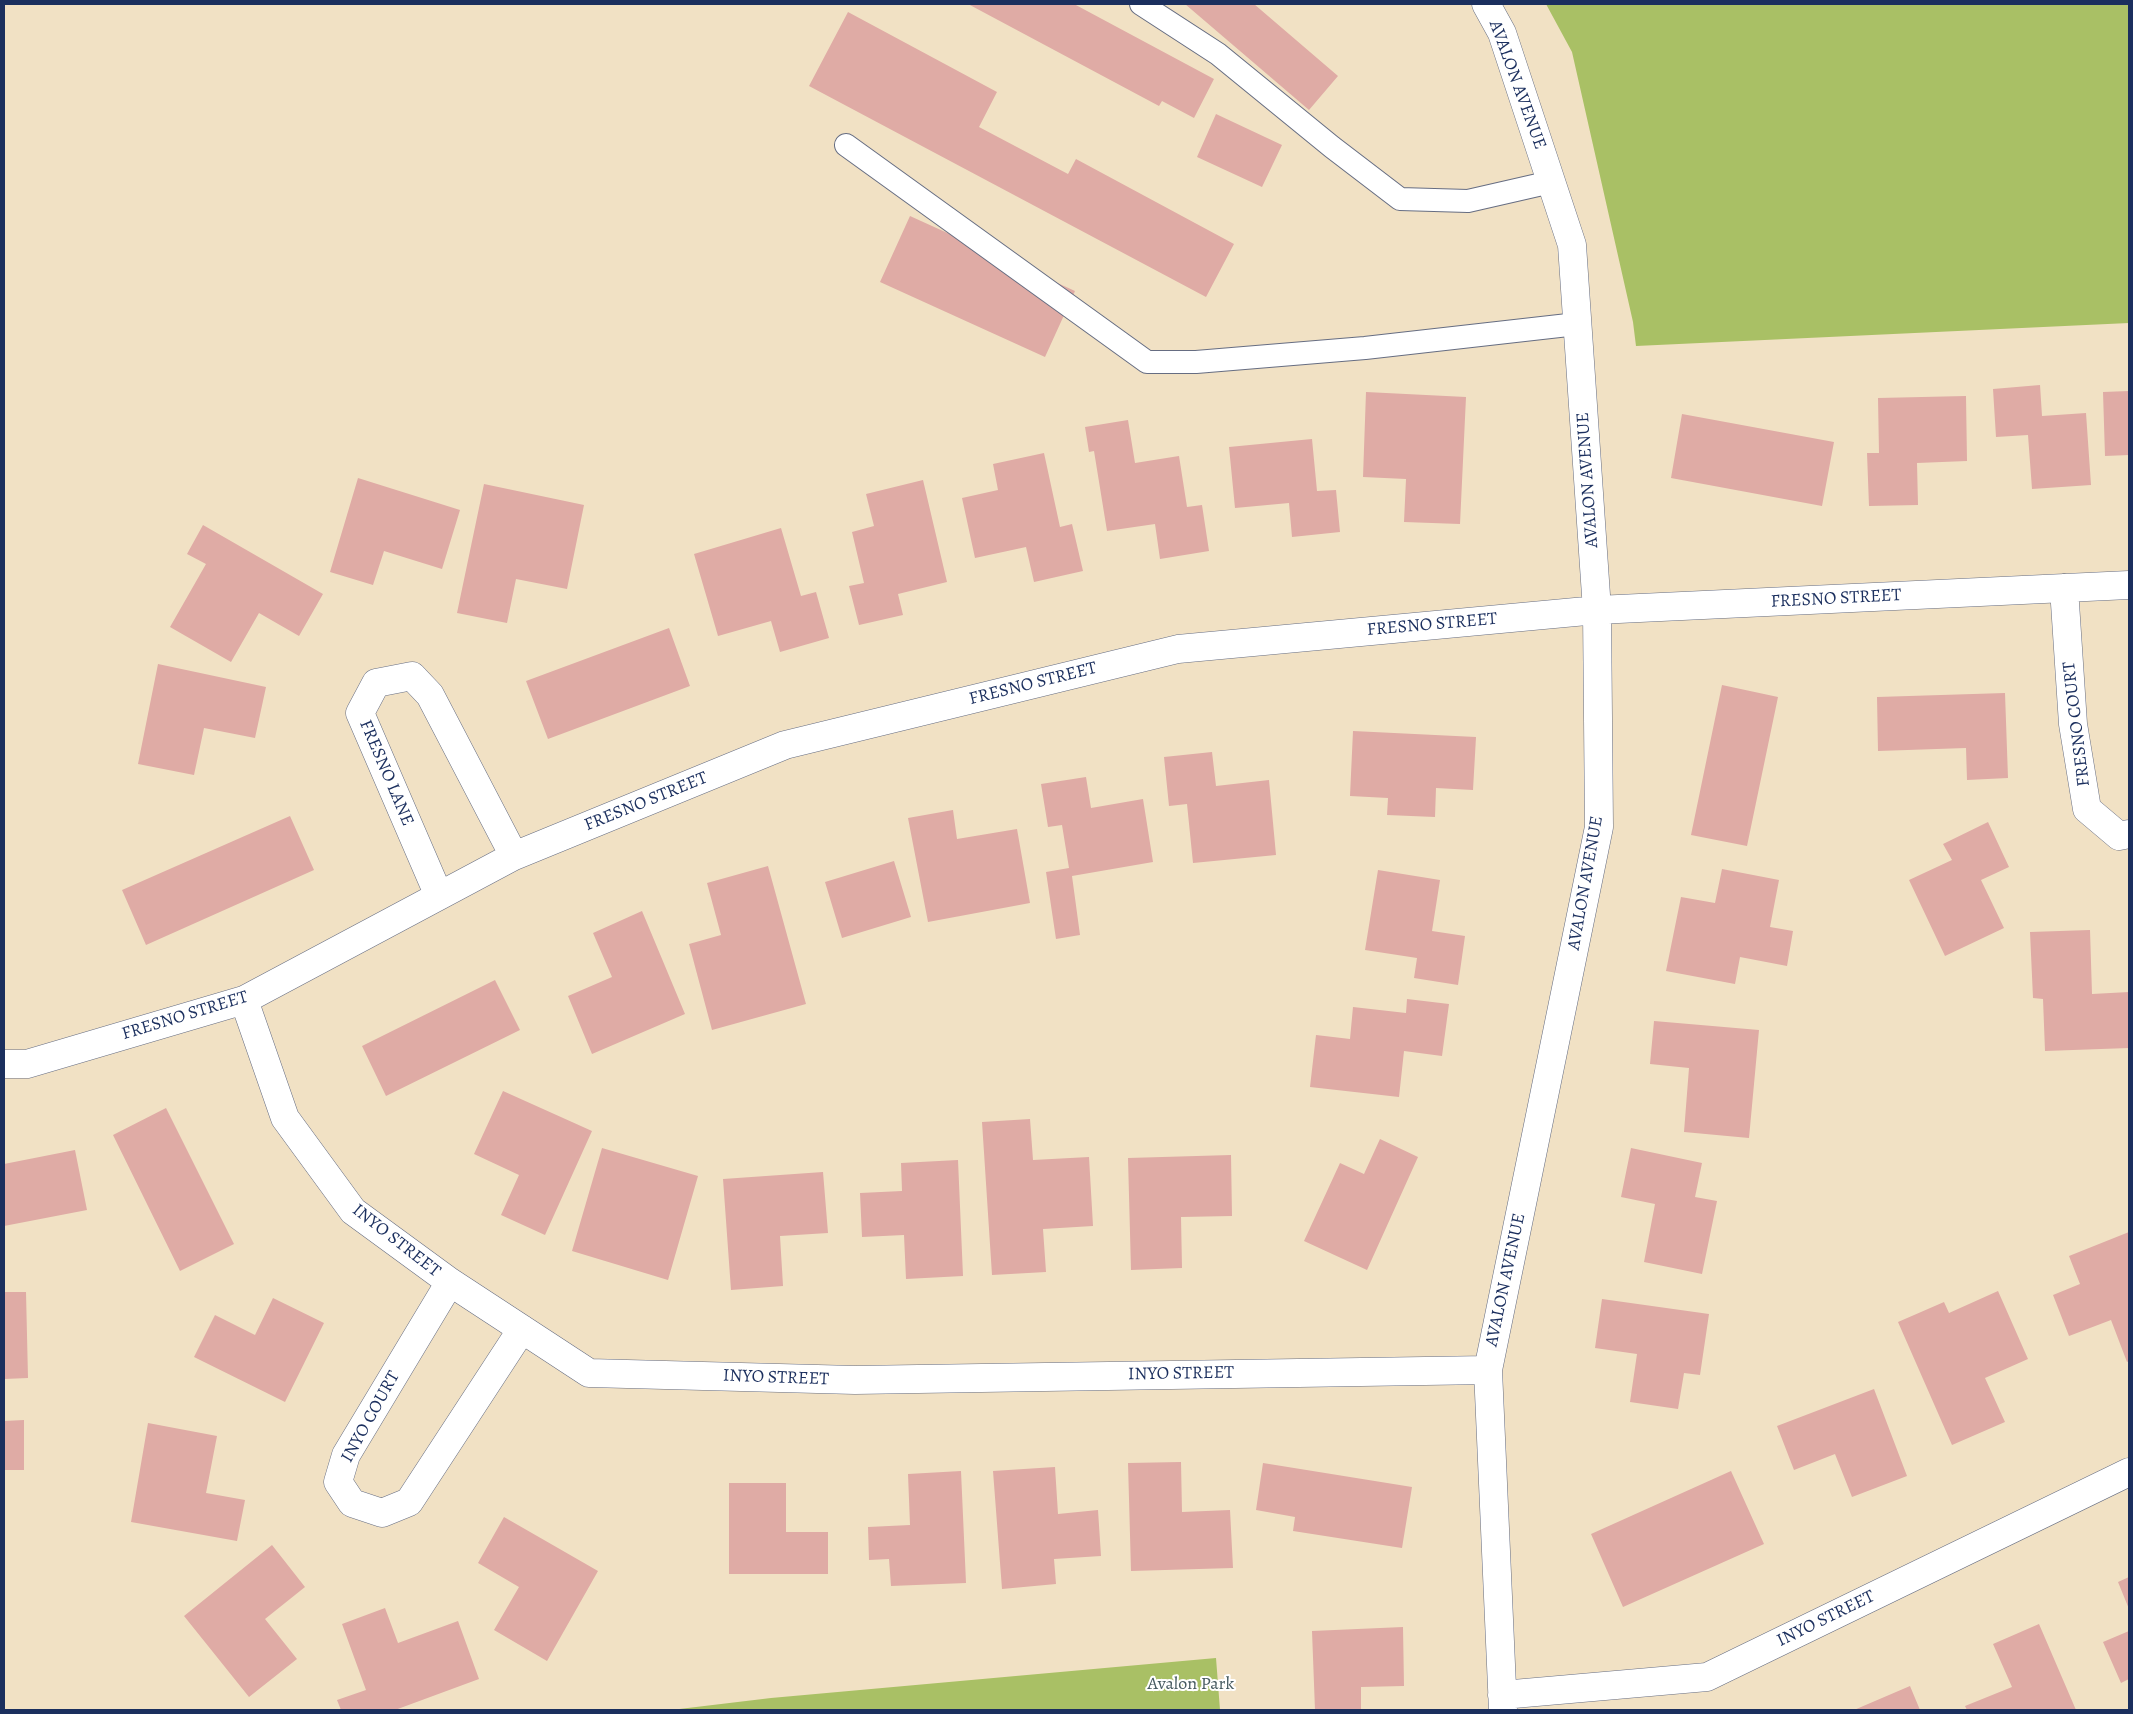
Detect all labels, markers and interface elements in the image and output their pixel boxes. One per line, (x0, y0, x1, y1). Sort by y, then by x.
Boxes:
street label: AVALON AVENUE (1484, 18, 1550, 152)
street label: AVALON AVENUE (1572, 412, 1604, 548)
street label: FRESNO STREET (1770, 585, 1902, 613)
street label: FRESNO STREET (1366, 609, 1498, 641)
street label: FRESNO STREET (967, 658, 1099, 710)
street label: FRESNO COURT (2059, 660, 2095, 788)
street label: FRESNO LANE (354, 717, 418, 829)
street label: FRESNO STREET (581, 767, 711, 837)
street label: AVALON AVENUE (1564, 814, 1608, 952)
street label: FRESNO STREET (119, 987, 251, 1045)
street label: INYO STREET (347, 1200, 445, 1282)
street label: AVALON AVENUE (1481, 1211, 1531, 1349)
street label: INYO STREET (1128, 1362, 1234, 1386)
street label: INYO STREET (723, 1365, 829, 1391)
street label: INYO COURT (337, 1367, 405, 1467)
street label: INYO STREET (1774, 1586, 1878, 1652)
park label: Avalon Park (1148, 1674, 1234, 1696)

